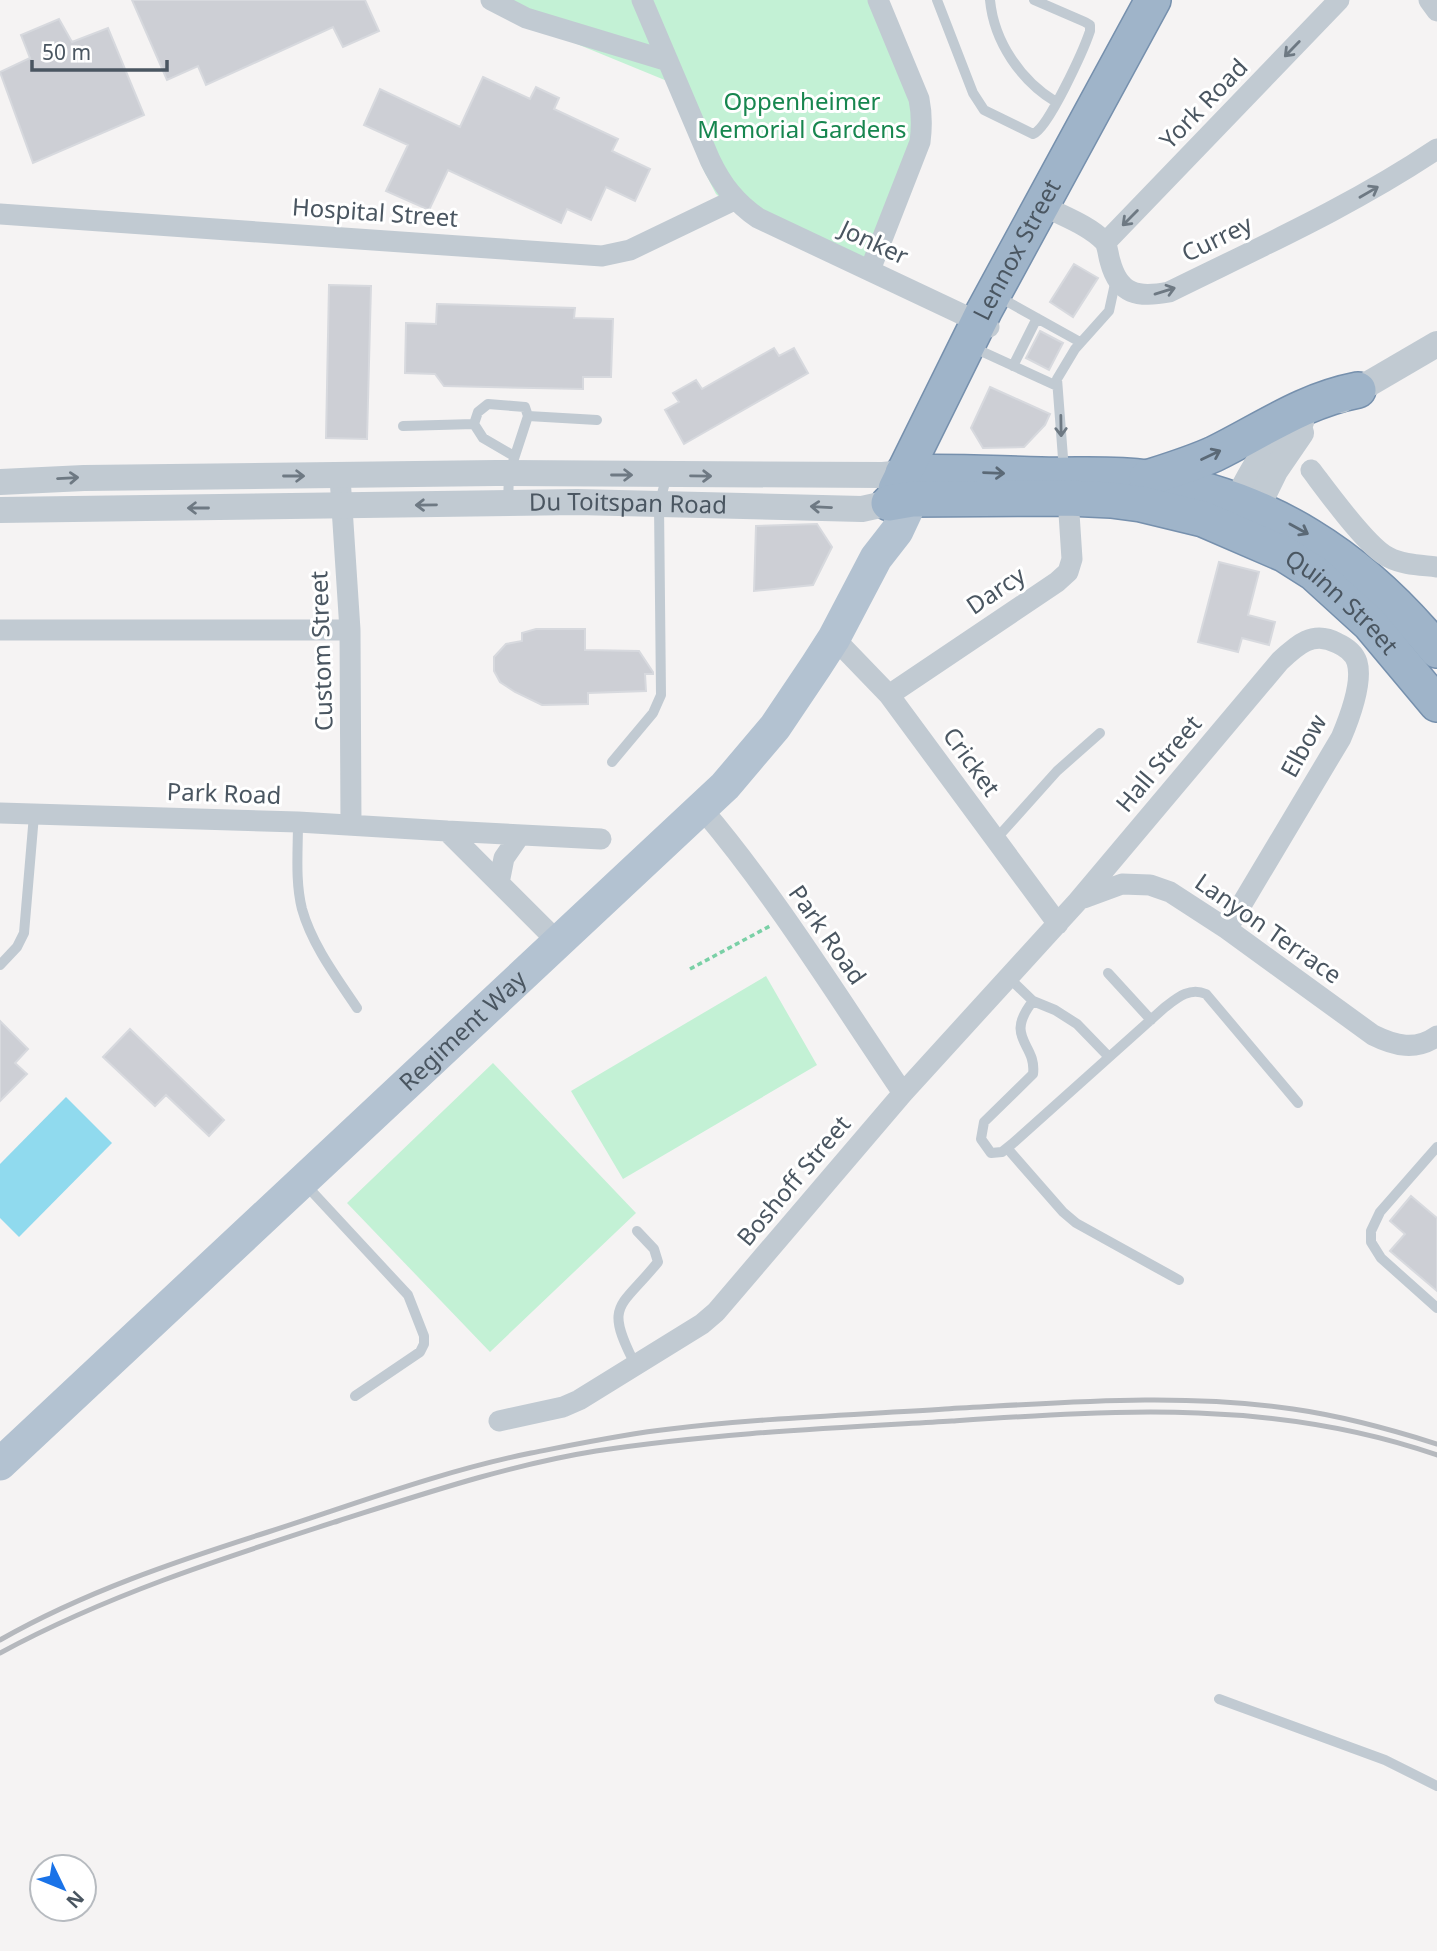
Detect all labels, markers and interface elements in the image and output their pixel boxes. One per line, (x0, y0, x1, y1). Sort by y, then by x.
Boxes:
scale bar (32, 28, 166, 72)
text: 50 m (42, 38, 91, 66)
one-way arrow (1283, 41, 1300, 58)
street label: York Road (1152, 51, 1254, 155)
park label: Oppenheimer Memorial Gardens (697, 84, 907, 145)
street label: Lennox Street (964, 173, 1068, 325)
one-way arrow (1358, 185, 1378, 199)
street label: Hospital Street (291, 189, 460, 234)
street label: Currey (1176, 206, 1258, 269)
one-way arrow (1122, 210, 1139, 227)
street label: Jonker (833, 211, 914, 272)
one-way arrow (1153, 284, 1175, 297)
one-way arrow (1055, 415, 1068, 438)
one-way arrow (1200, 448, 1221, 461)
one-way arrow (982, 467, 1005, 480)
one-way arrow (611, 468, 634, 482)
one-way arrow (282, 469, 305, 483)
one-way arrow (690, 469, 713, 482)
one-way arrow (56, 472, 79, 485)
street label: Du Toitspan Road (529, 484, 727, 521)
one-way arrow (415, 498, 438, 511)
one-way arrow (811, 500, 833, 513)
one-way arrow (187, 501, 210, 515)
one-way arrow (1288, 523, 1309, 536)
street label: Quinn Street (1279, 541, 1407, 661)
street label: Darcy (959, 558, 1032, 621)
street label: Custom Street (301, 570, 340, 732)
street label: Hall Street (1108, 707, 1208, 818)
street label: Elbow (1272, 708, 1333, 783)
street label: Cricket (936, 720, 1009, 803)
street label: Park Road (166, 774, 282, 811)
street label: Lanyon Terrace (1189, 865, 1349, 991)
street label: Park Road (782, 878, 875, 991)
street label: Regiment Way (391, 962, 533, 1098)
street label: Boshoff Street (729, 1108, 857, 1252)
north arrow (28, 1853, 98, 1923)
text: N (61, 1885, 90, 1914)

